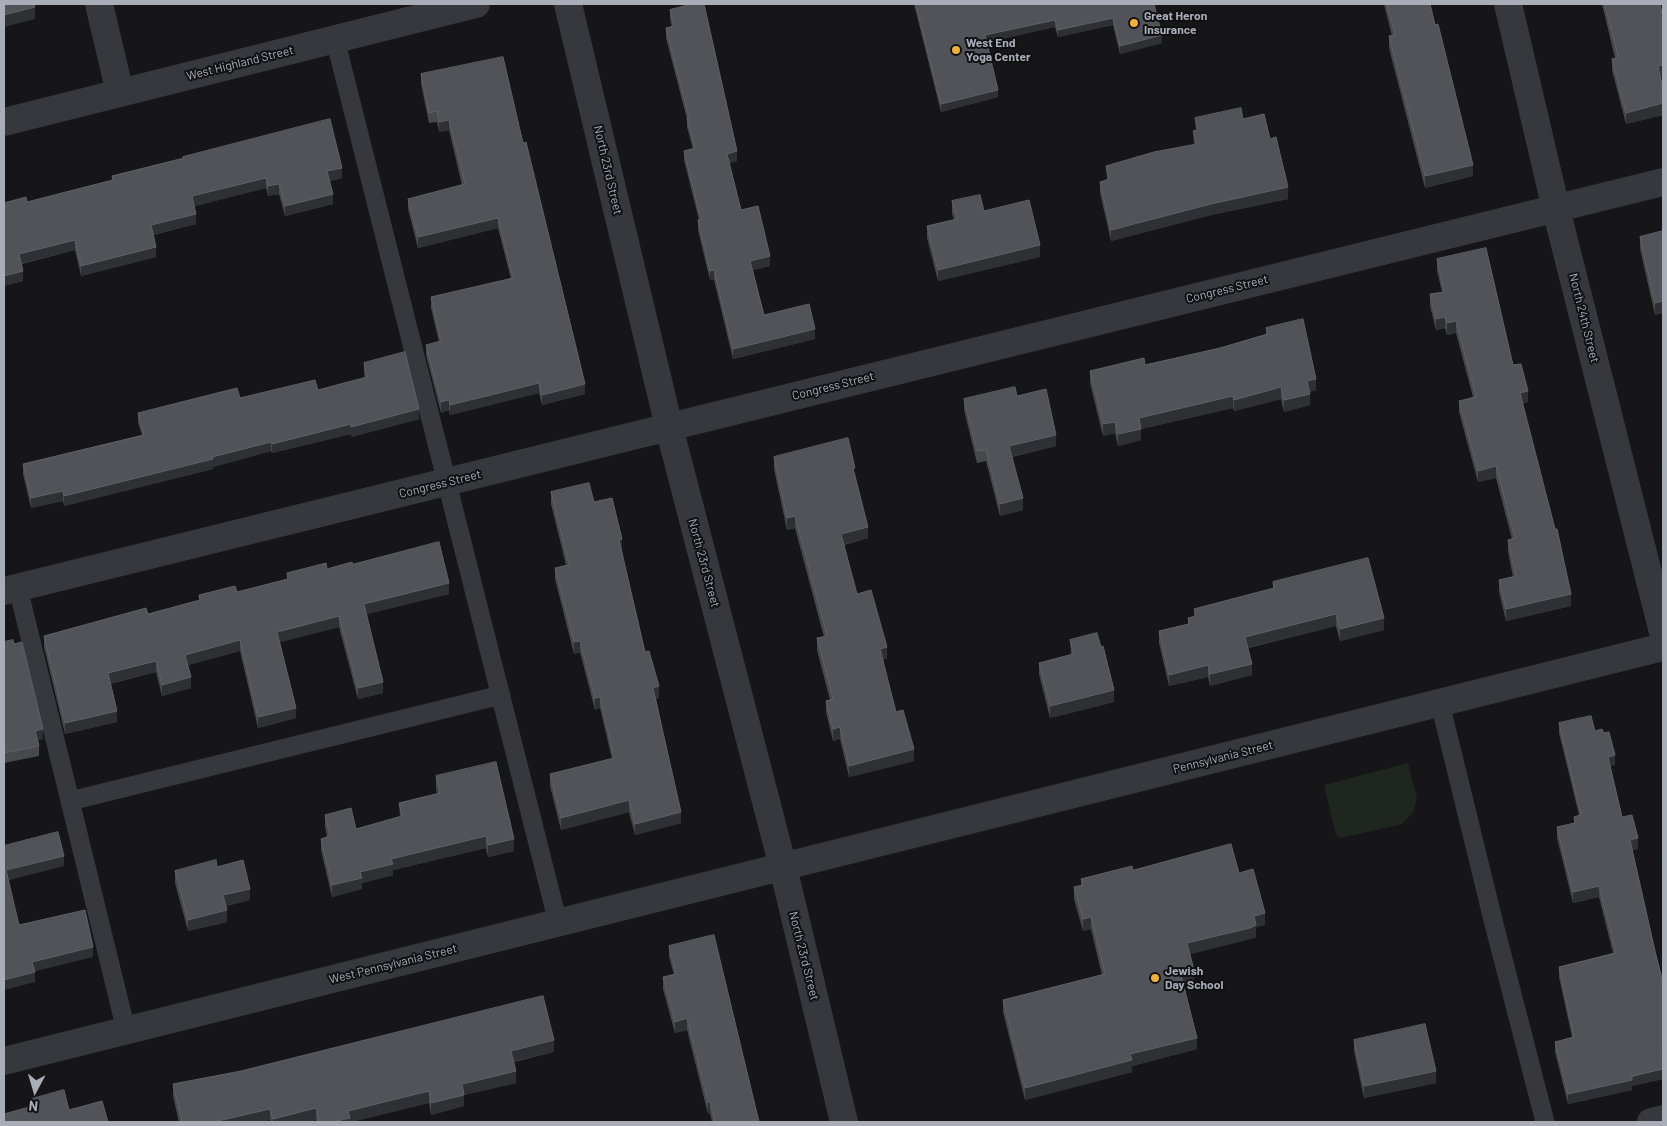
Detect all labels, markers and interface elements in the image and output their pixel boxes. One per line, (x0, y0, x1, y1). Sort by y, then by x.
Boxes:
place label: Great Heron Insurance (1144, 9, 1207, 37)
marker: Great Heron Insurance (1128, 17, 1140, 29)
place label: West End Yoga Center (966, 36, 1031, 64)
street label: West Highland Street (185, 43, 295, 83)
marker: West End Yoga Center (950, 44, 962, 56)
street label: North 23rd Street (591, 124, 625, 216)
street label: Congress Street (1185, 272, 1269, 306)
street label: North 24th Street (1566, 272, 1602, 364)
street label: Congress Street (791, 369, 875, 403)
street label: Congress Street (398, 467, 482, 501)
street label: North 23rd Street (685, 517, 723, 609)
street label: Pennsylvania Street (1172, 738, 1274, 776)
street label: North 23rd Street (786, 910, 822, 1002)
street label: West Pennsylvania Street (328, 941, 458, 987)
place label: Jewish Day School (1165, 964, 1223, 992)
marker: Jewish Day School (1149, 972, 1161, 984)
north arrow (10, 1066, 60, 1116)
text: N (28, 1097, 39, 1115)

